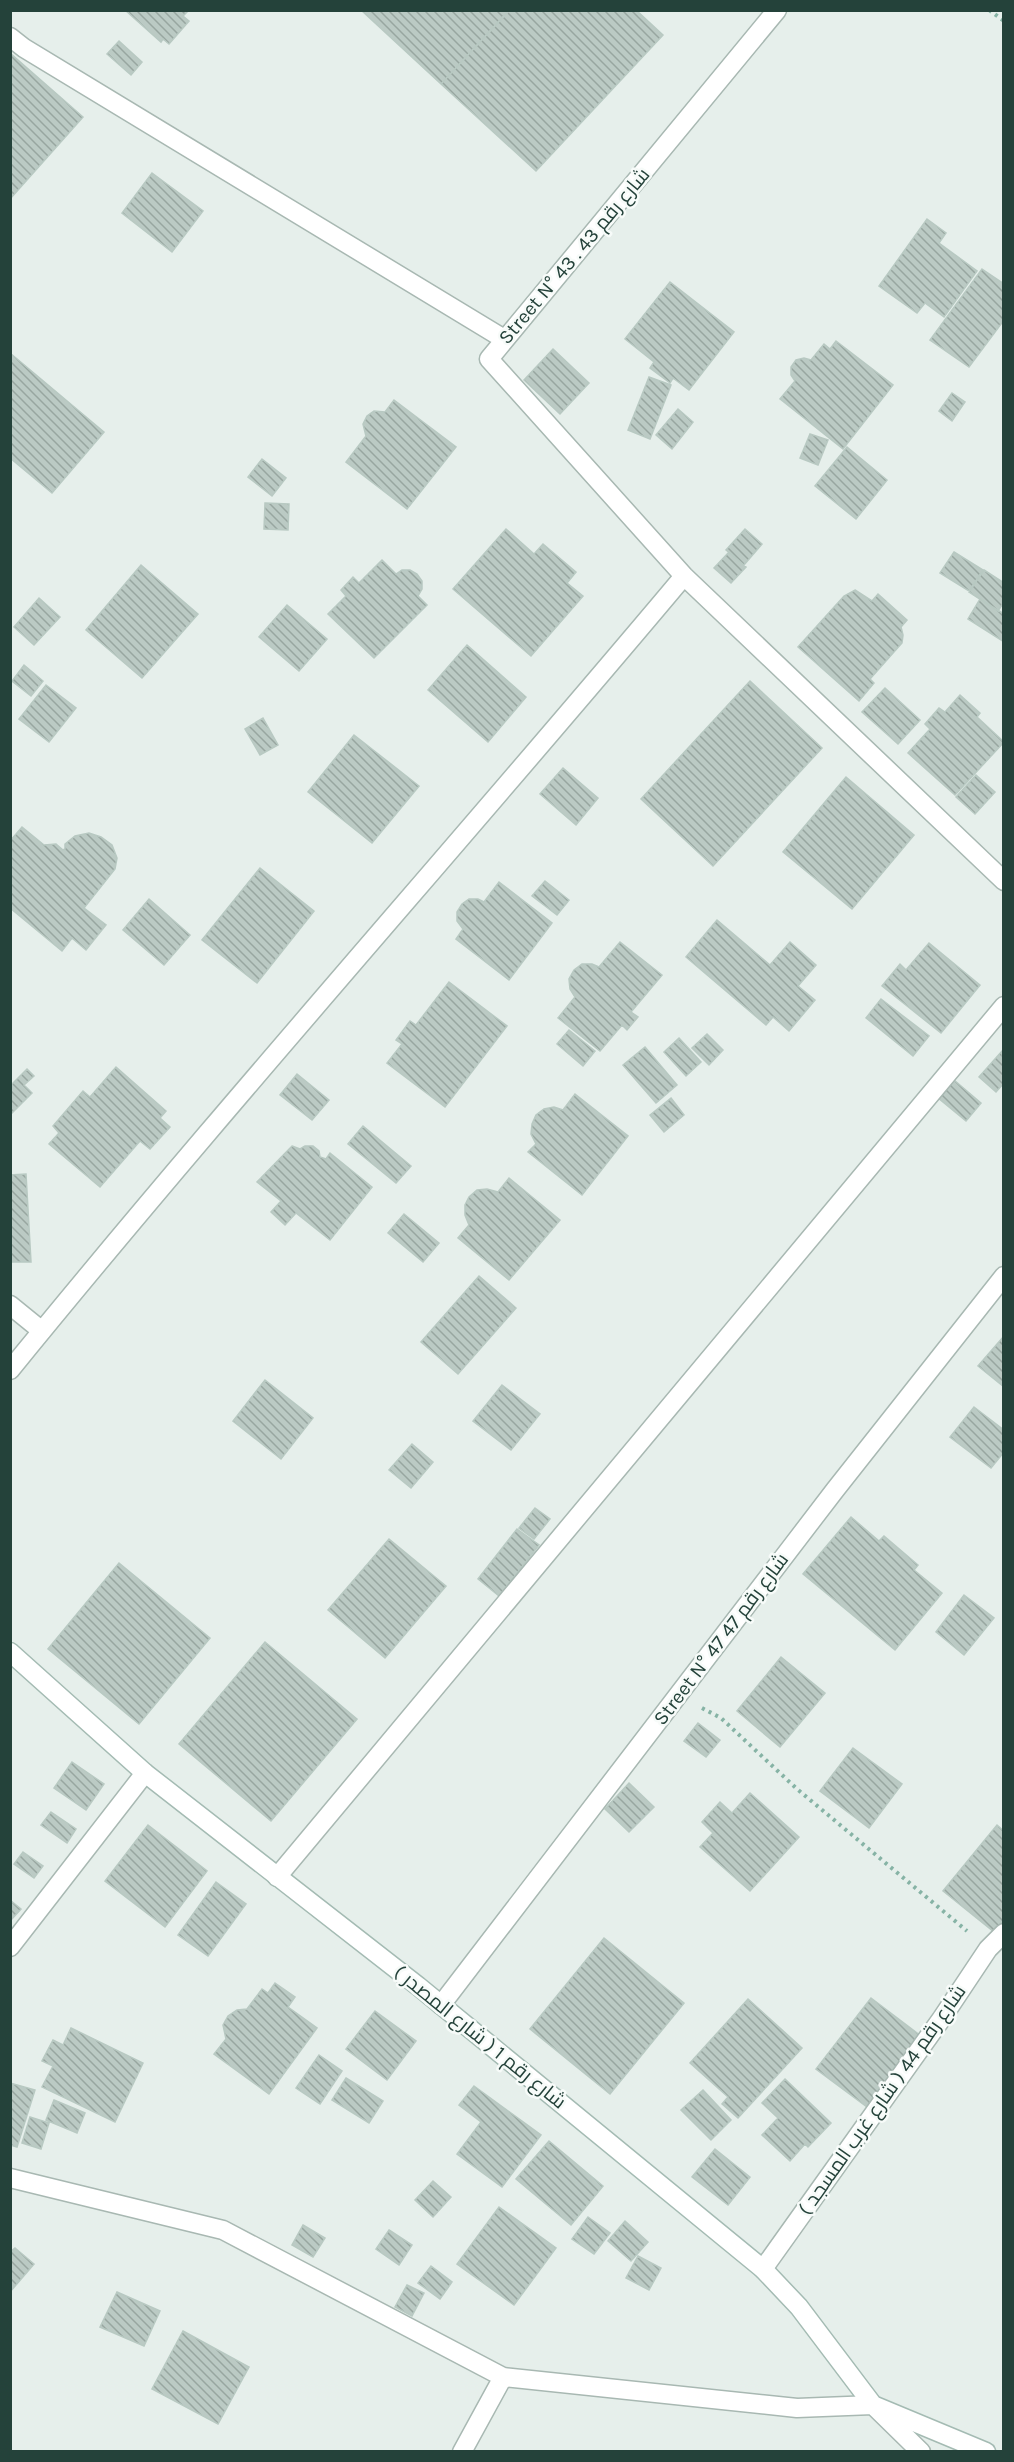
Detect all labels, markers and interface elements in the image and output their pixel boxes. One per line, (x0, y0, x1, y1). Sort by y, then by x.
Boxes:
street label: Street N° 43 . شارع رقم 43 (494, 163, 656, 350)
street label: Street N° 47 شارع رقم 47 (649, 1548, 795, 1731)
street label: شارع رقم 1 ( شارع المصدر ) (388, 1960, 571, 2115)
street label: شارع رقم 44 ( شارع غرب المسجد ) (793, 1980, 972, 2221)

